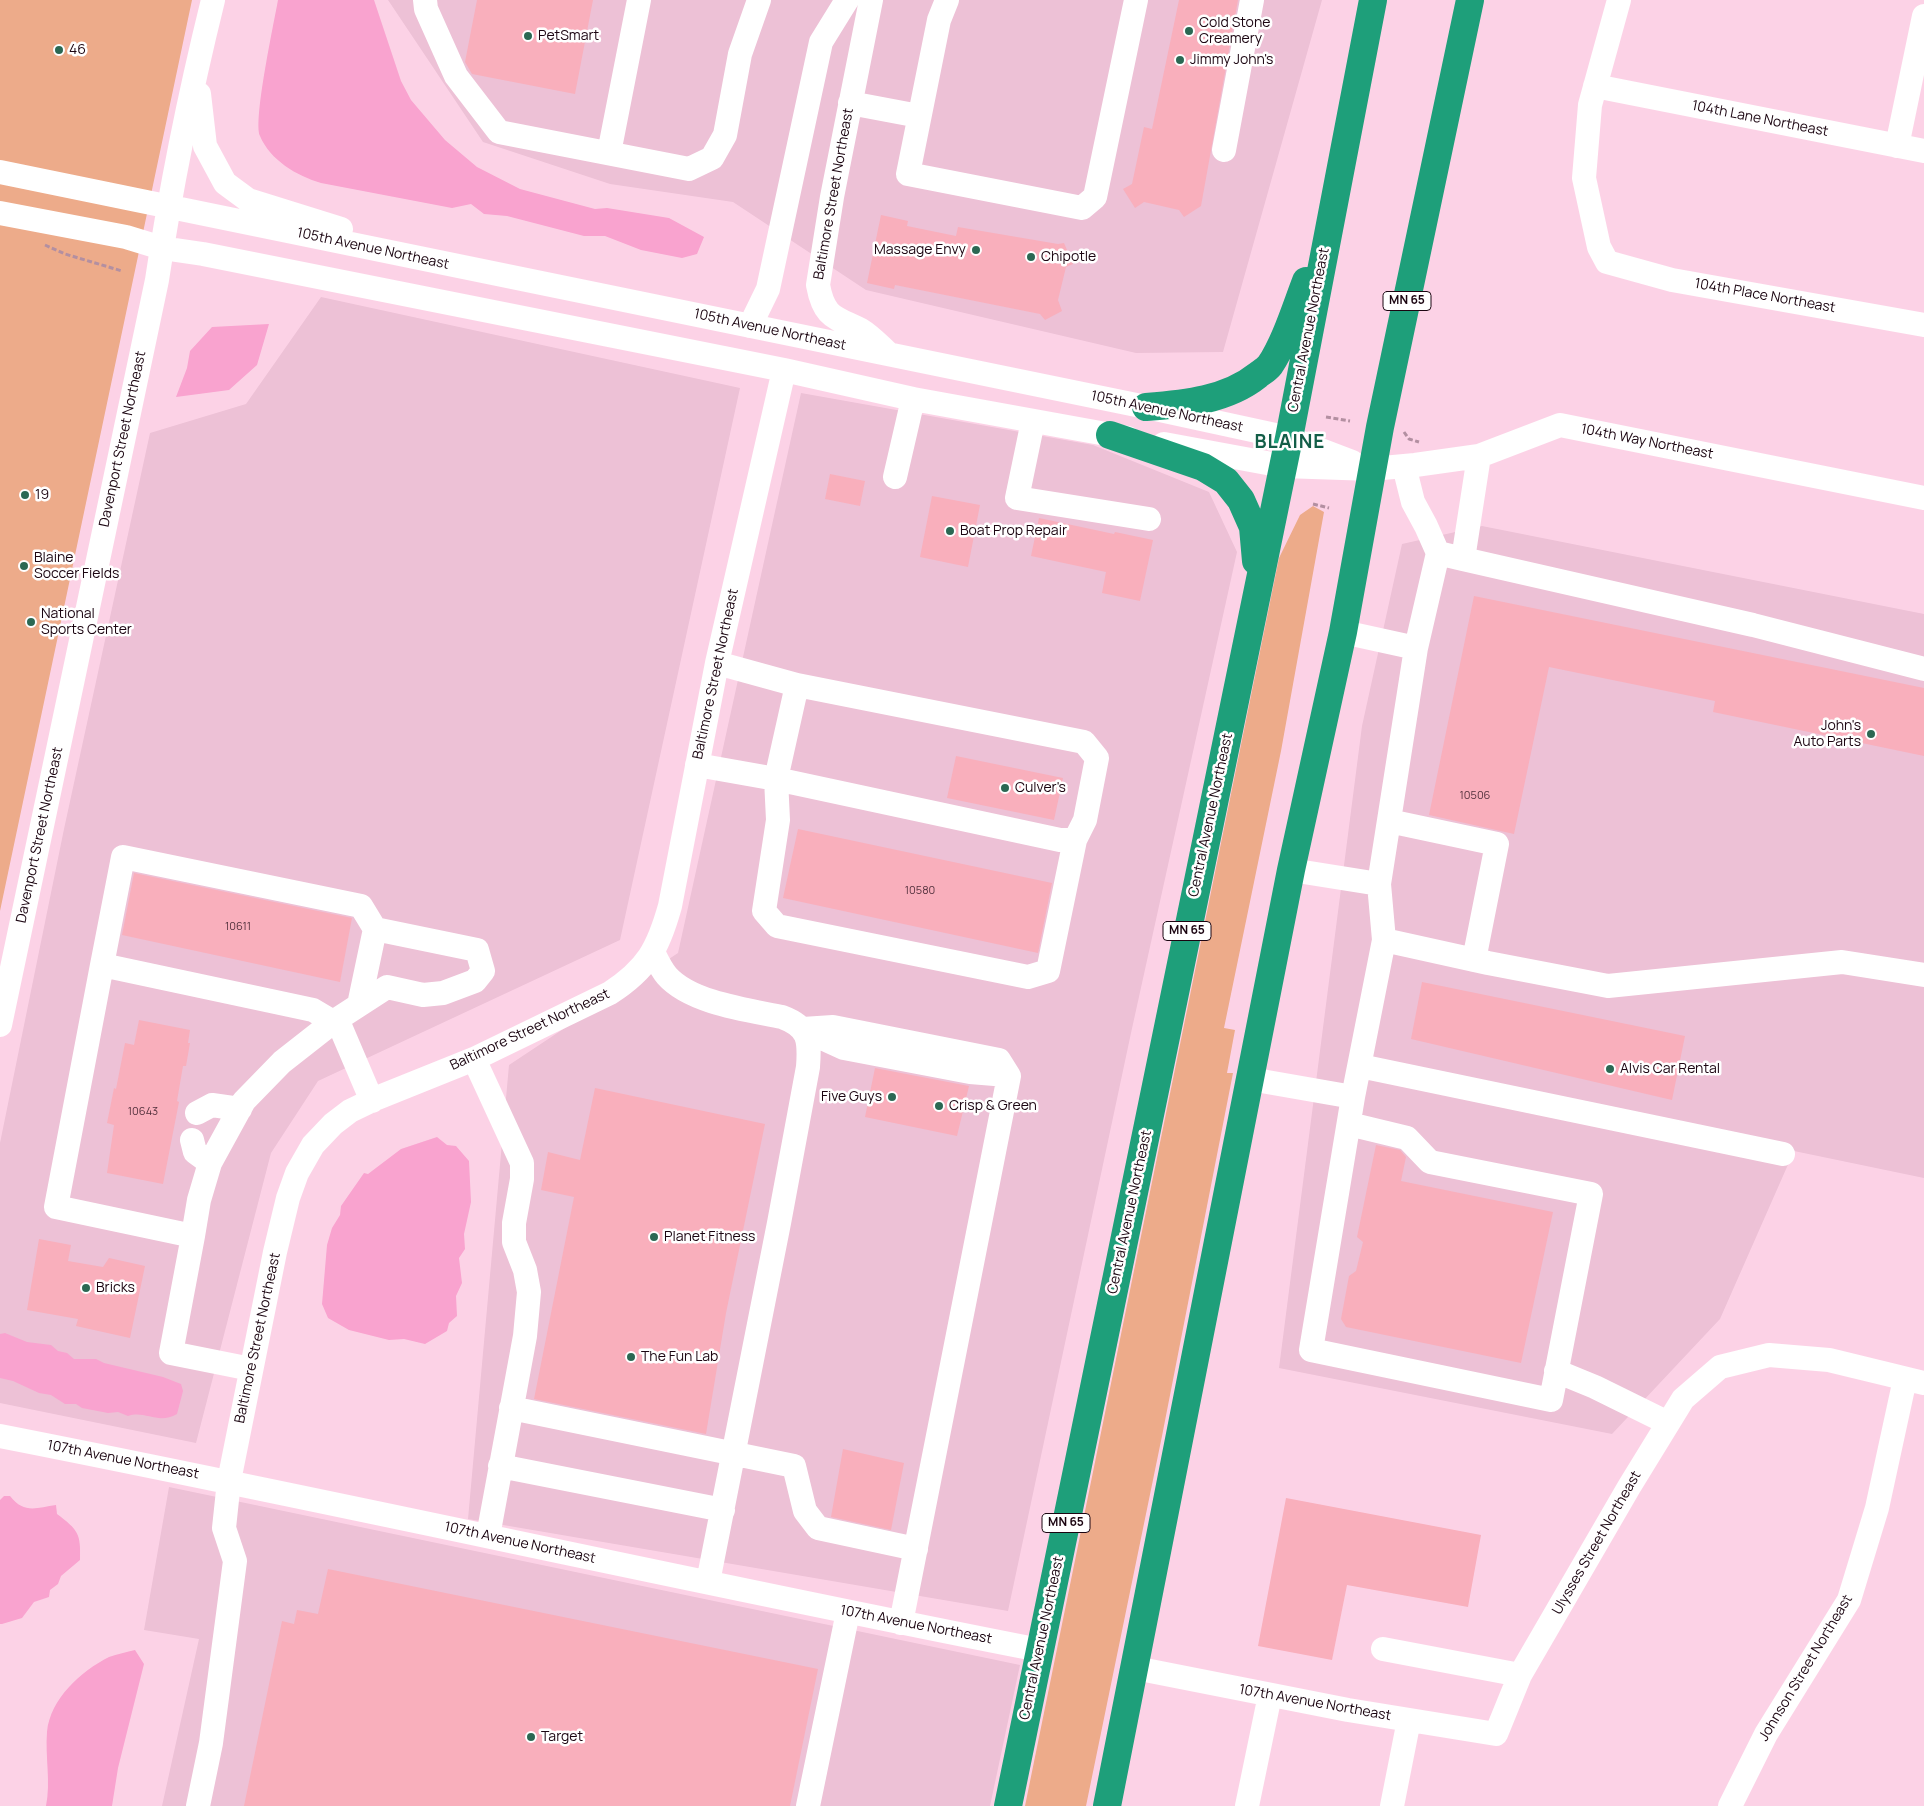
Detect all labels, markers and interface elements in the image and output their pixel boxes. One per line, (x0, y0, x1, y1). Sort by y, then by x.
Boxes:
place label: Cold Stone Creamery (1199, 15, 1270, 48)
marker: Cold Stone Creamery (1183, 25, 1195, 37)
place label: PetSmart (538, 28, 599, 44)
marker: PetSmart (522, 30, 534, 42)
place label: 46 (69, 42, 86, 58)
marker: 46 (53, 44, 65, 56)
place label: Jimmy John's (1190, 52, 1273, 68)
marker: Jimmy John's (1174, 54, 1186, 66)
street label: 104th Lane Northeast (1690, 98, 1830, 140)
street label: Baltimore Street Northeast (811, 107, 857, 281)
street label: 105th Avenue Northeast (295, 225, 451, 273)
place label: Massage Envy (874, 242, 966, 258)
marker: Massage Envy (970, 244, 982, 256)
street label: Central Avenue Northeast (1285, 246, 1333, 414)
place label: Chipotle (1041, 249, 1096, 265)
marker: Chipotle (1025, 251, 1037, 263)
street label: 104th Place Northeast (1693, 275, 1837, 317)
road number: MN 65 (1383, 292, 1431, 310)
street label: 105th Avenue Northeast (692, 306, 848, 354)
street label: Davenport Street Northeast (96, 349, 150, 529)
street label: 105th Avenue Northeast (1089, 388, 1245, 436)
street label: 104th Way Northeast (1579, 421, 1715, 463)
district label: BLAINE (1254, 432, 1326, 454)
place label: 19 (35, 487, 49, 503)
marker: 19 (19, 489, 31, 501)
place label: Boat Prop Repair (960, 523, 1067, 539)
marker: Boat Prop Repair (944, 525, 956, 537)
place label: Blaine Soccer Fields (34, 550, 119, 582)
marker: Blaine Soccer Fields (18, 560, 30, 572)
street label: Baltimore Street Northeast (690, 587, 742, 761)
place label: National Sports Center (41, 606, 132, 638)
marker: National Sports Center (25, 616, 37, 628)
place label: John's Auto Parts (1793, 718, 1861, 750)
marker: John's Auto Parts (1865, 728, 1877, 740)
street label: Central Avenue Northeast (1185, 732, 1237, 898)
street label: Davenport Street Northeast (13, 745, 67, 925)
place label: Culver's (1015, 780, 1066, 796)
marker: Culver's (999, 782, 1011, 794)
house number: 10506 (1460, 789, 1490, 803)
house number: 10580 (905, 884, 935, 898)
house number: 10611 (225, 920, 251, 934)
road number: MN 65 (1163, 921, 1211, 940)
street label: Baltimore Street Northeast (448, 986, 612, 1074)
place label: Alvis Car Rental (1620, 1061, 1720, 1077)
marker: Alvis Car Rental (1604, 1063, 1616, 1075)
place label: Five Guys (821, 1089, 882, 1105)
marker: Five Guys (886, 1091, 898, 1103)
place label: Crisp & Green (949, 1098, 1037, 1114)
marker: Crisp & Green (933, 1100, 945, 1112)
house number: 10643 (128, 1105, 158, 1119)
street label: Central Avenue Northeast (1104, 1129, 1156, 1295)
place label: Planet Fitness (664, 1229, 755, 1245)
marker: Planet Fitness (648, 1231, 660, 1243)
street label: Baltimore Street Northeast (232, 1251, 284, 1425)
place label: Bricks (96, 1280, 135, 1296)
marker: Bricks (80, 1282, 92, 1294)
place label: The Fun Lab (641, 1349, 718, 1365)
marker: The Fun Lab (625, 1351, 637, 1363)
street label: 107th Avenue Northeast (46, 1437, 200, 1483)
street label: Ulysses Street Northeast (1549, 1468, 1645, 1618)
road number: MN 65 (1042, 1514, 1090, 1532)
street label: 107th Avenue Northeast (443, 1519, 597, 1567)
street label: Central Avenue Northeast (1016, 1555, 1068, 1721)
street label: Johnson Street Northeast (1756, 1592, 1856, 1744)
street label: 107th Avenue Northeast (839, 1602, 993, 1648)
street label: 107th Avenue Northeast (1238, 1681, 1392, 1725)
place label: Target (541, 1729, 583, 1745)
marker: Target (525, 1731, 537, 1743)

